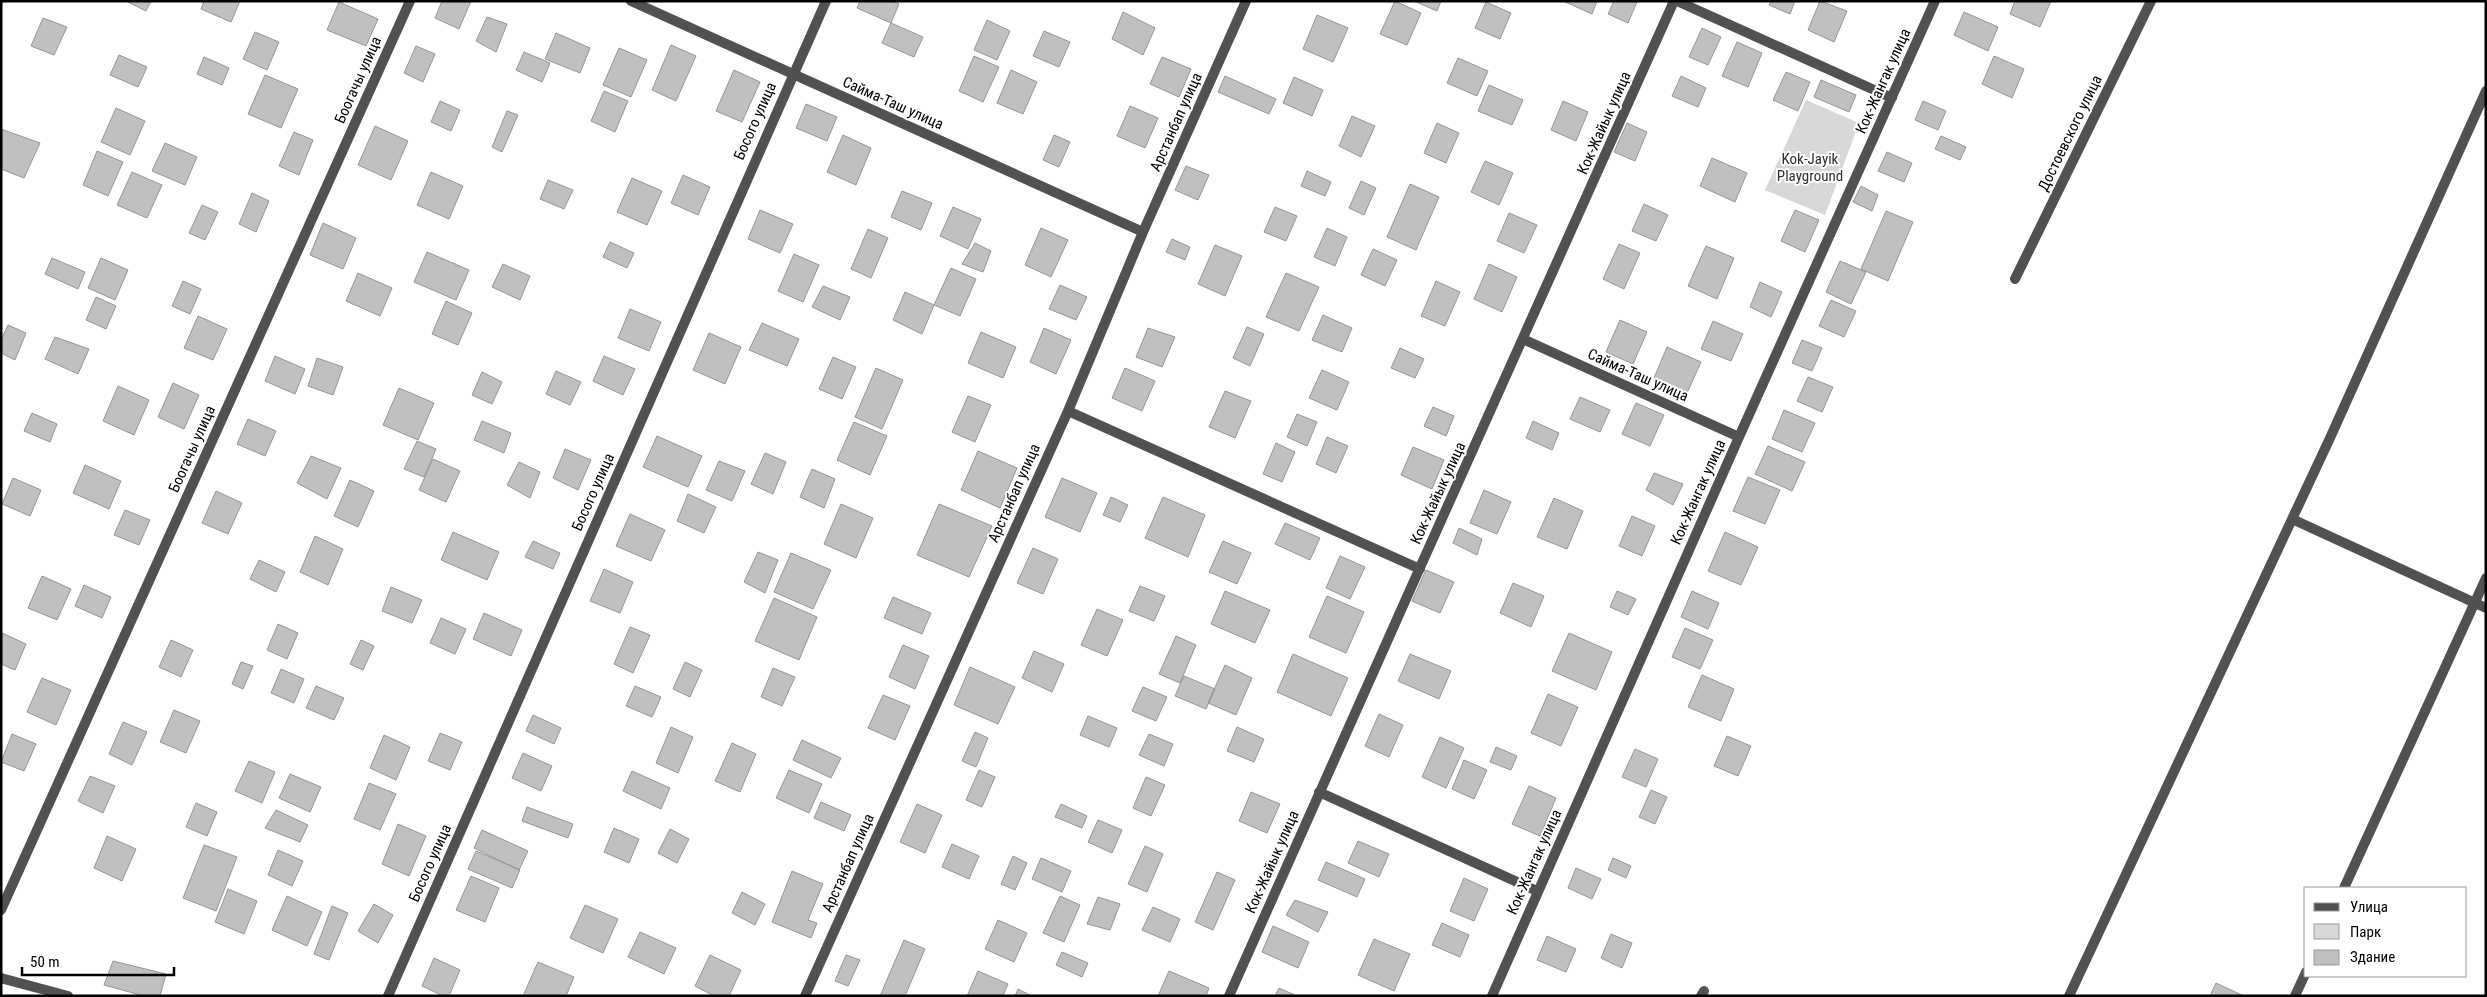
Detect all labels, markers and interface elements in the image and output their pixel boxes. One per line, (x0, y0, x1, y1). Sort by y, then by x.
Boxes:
street label: Кок-Жангак улица (1852, 26, 1914, 136)
street label: Боогачы улица (331, 34, 385, 126)
street label: Кок-Жайык улица (1573, 69, 1635, 177)
street label: Арстанбап улица (1146, 70, 1206, 174)
street label: Достоевского улица (2034, 72, 2106, 194)
street label: Сайма-Таш улица (840, 73, 946, 133)
street label: Босого улица (730, 79, 780, 163)
park label: Kok-Jayik Playground (1777, 150, 1843, 185)
street label: Сайма-Таш улица (1585, 345, 1691, 405)
street label: Боогачы улица (165, 403, 219, 495)
street label: Кок-Жангак улица (1667, 437, 1729, 547)
street label: Кок-Жайык улица (1406, 439, 1470, 547)
street label: Арстанбап улица (984, 441, 1044, 545)
street label: Босого улица (568, 450, 618, 534)
street label: Кок-Жангак улица (1503, 807, 1565, 917)
street label: Кок-Жайык улица (1241, 808, 1303, 916)
street label: Арстанбап улица (818, 811, 878, 915)
street label: Босого улица (405, 821, 455, 905)
legend (2304, 887, 2467, 977)
text: Улица (2350, 898, 2388, 916)
text: Парк (2350, 923, 2381, 941)
scale bar (22, 944, 175, 976)
text: Здание (2350, 948, 2395, 966)
text: 50 m (30, 953, 60, 971)

